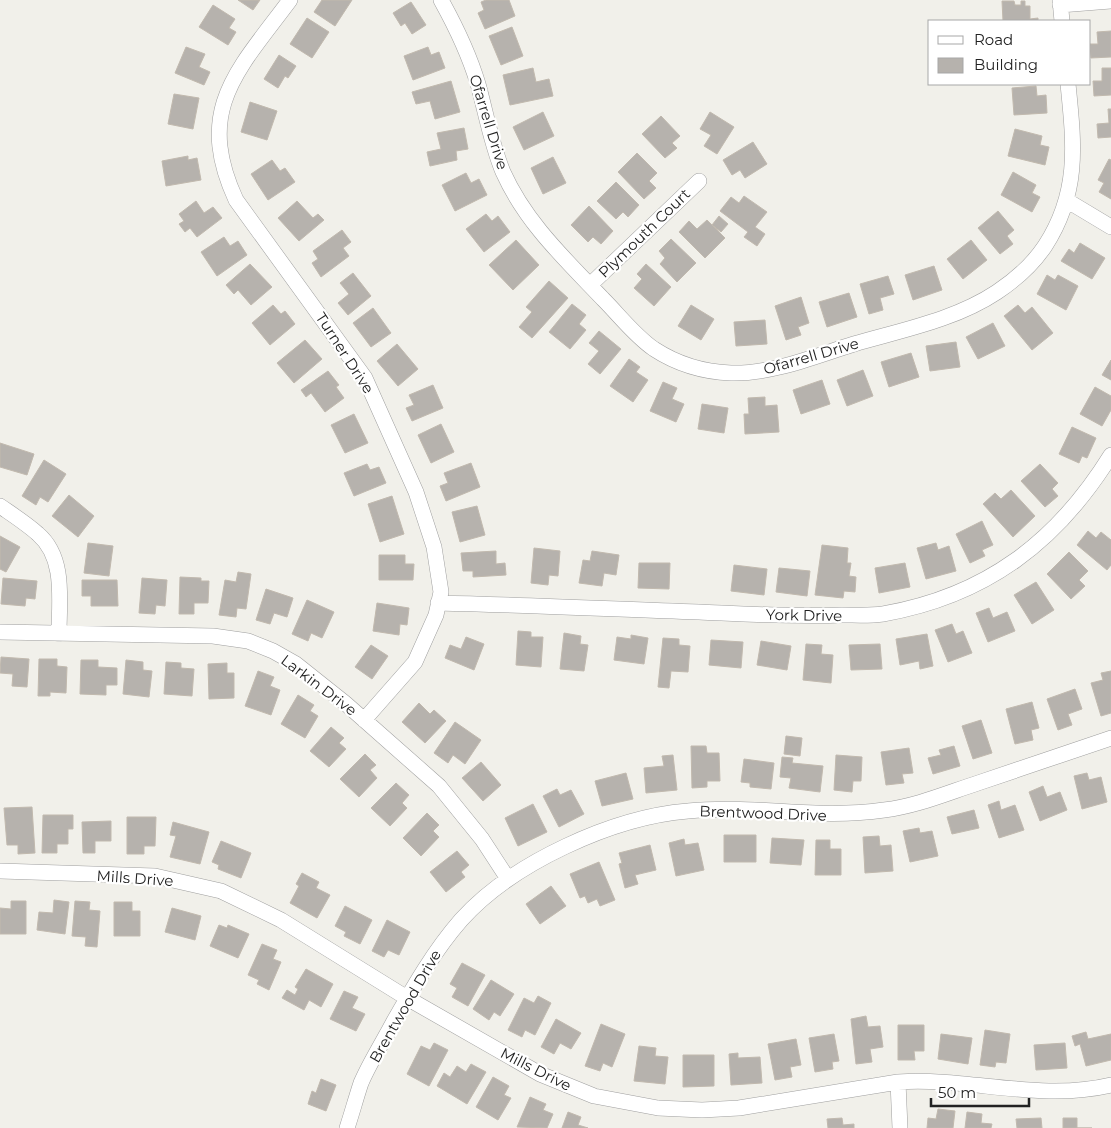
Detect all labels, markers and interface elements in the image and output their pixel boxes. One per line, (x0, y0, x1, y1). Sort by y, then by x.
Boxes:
legend (928, 20, 1091, 85)
text: Road (974, 30, 1013, 49)
text: Building (974, 55, 1038, 74)
street label: Ofarrell Drive (466, 72, 512, 172)
street label: Plymouth Court (594, 184, 694, 282)
street label: Turner Drive (312, 309, 378, 397)
street label: Ofarrell Drive (761, 333, 861, 379)
street label: York Drive (766, 605, 842, 625)
street label: Larkin Drive (277, 650, 361, 720)
street label: Brentwood Drive (699, 801, 827, 825)
street label: Mills Drive (96, 866, 174, 890)
street label: Brentwood Drive (365, 946, 445, 1066)
street label: Mills Drive (497, 1043, 575, 1095)
scale bar (931, 1076, 1028, 1108)
text: 50 m (938, 1083, 976, 1102)

